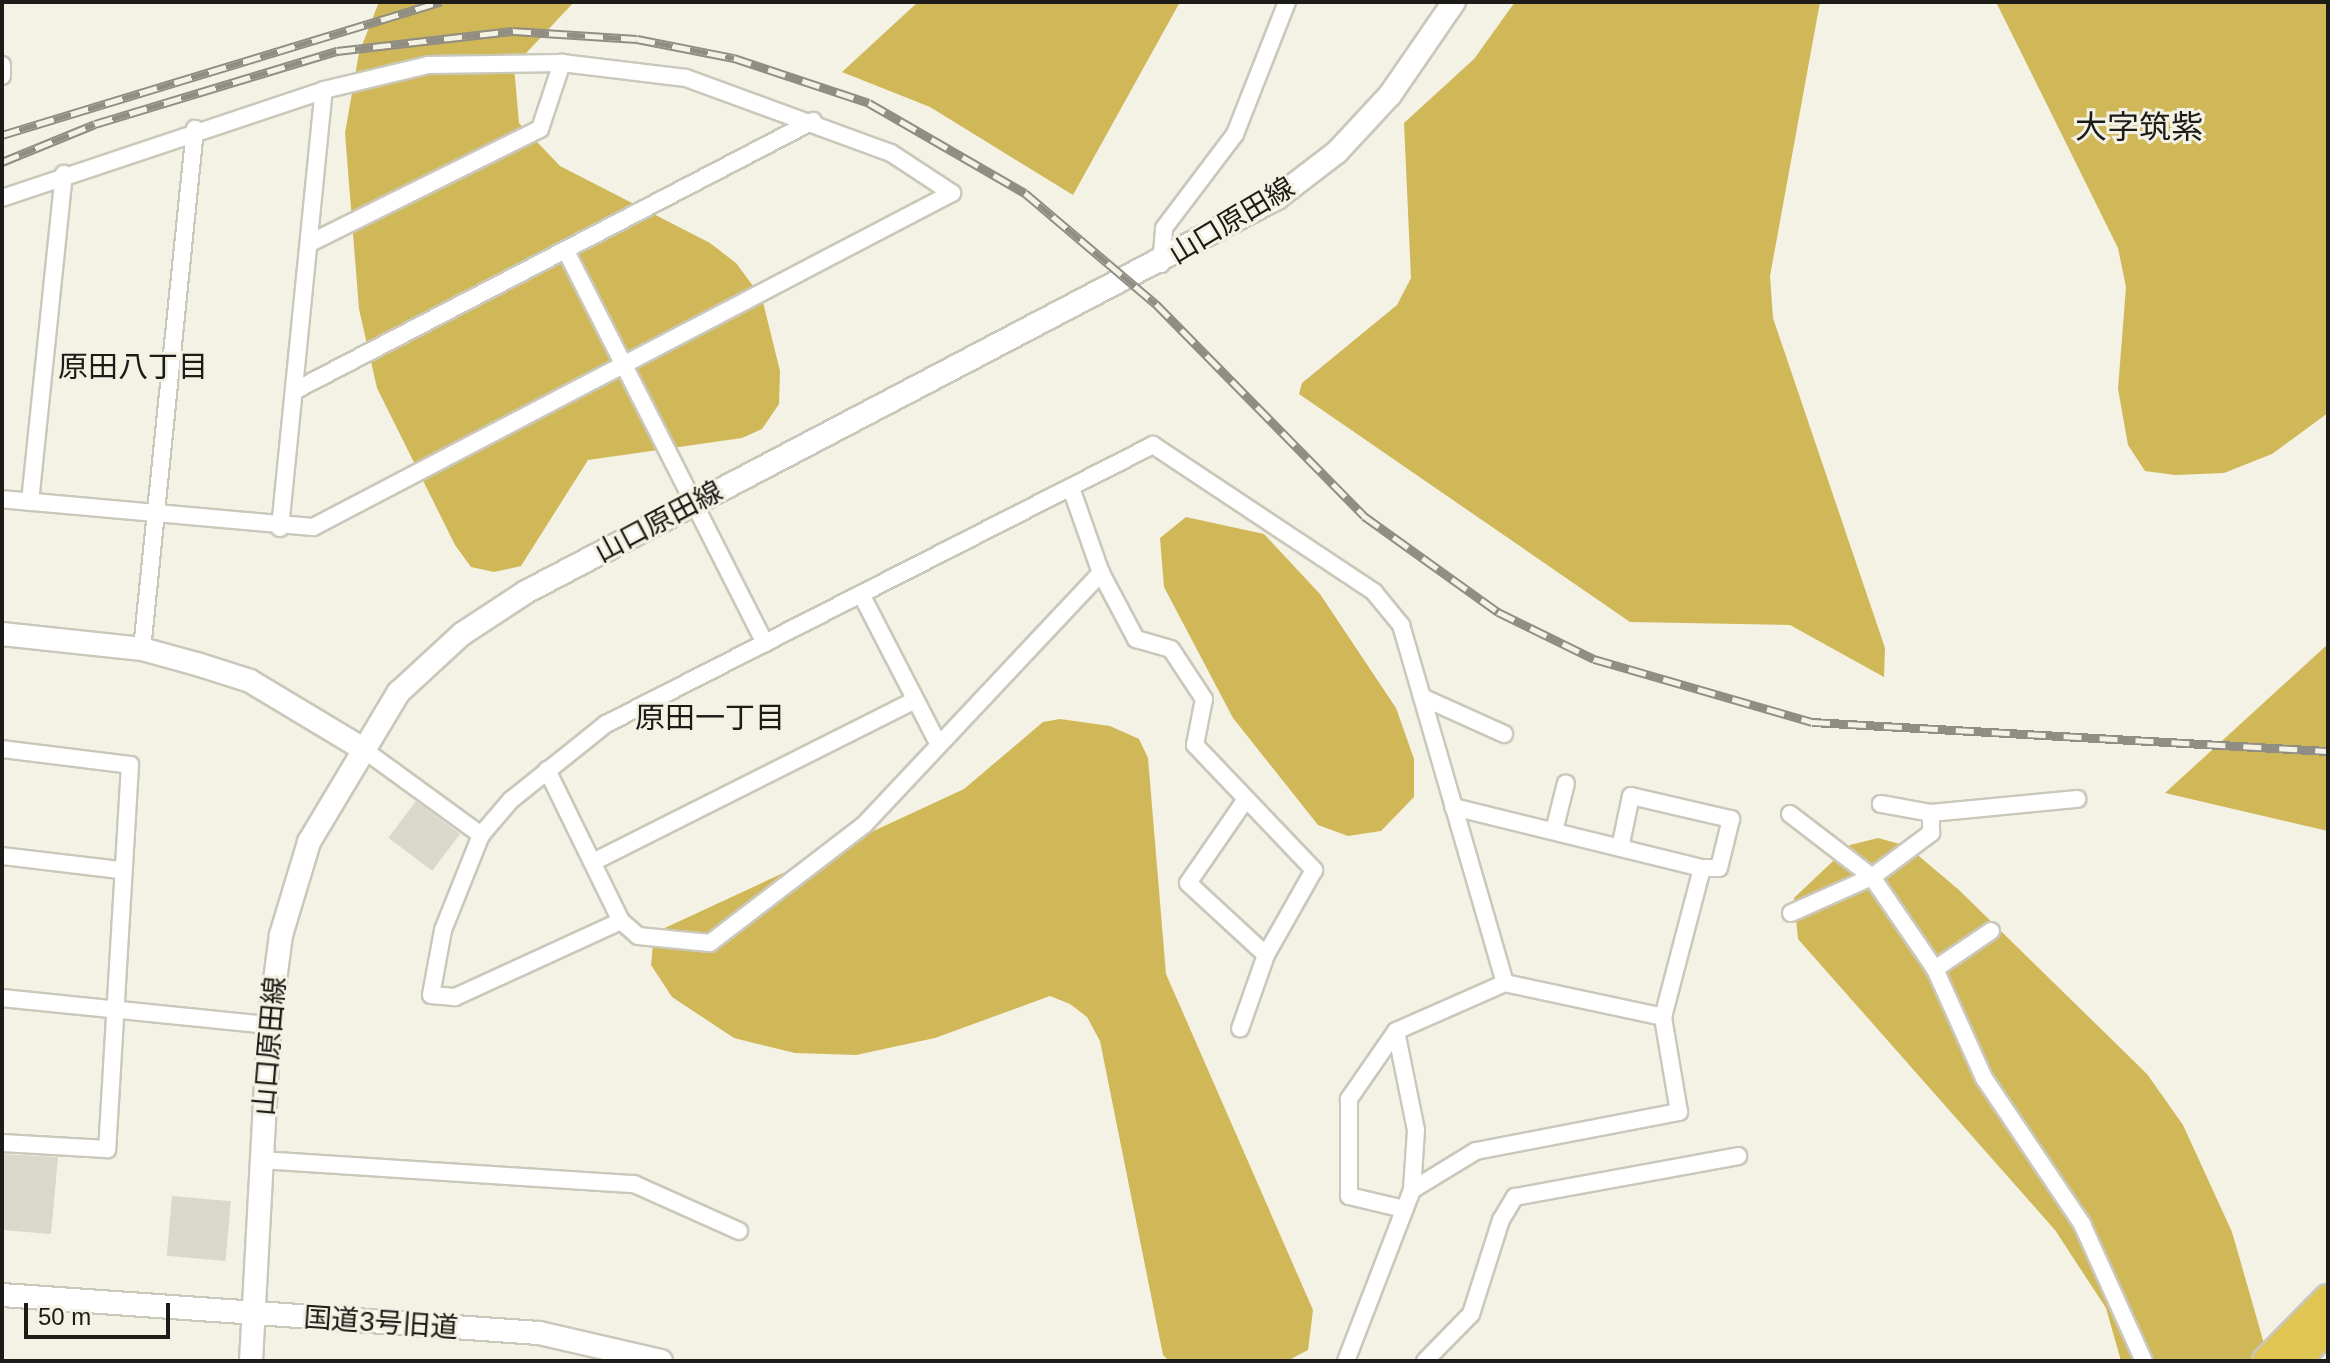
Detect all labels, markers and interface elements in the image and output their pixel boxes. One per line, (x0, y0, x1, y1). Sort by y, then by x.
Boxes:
district label: 大字筑紫 (2075, 108, 2203, 146)
street label: 山口原田線 (1163, 171, 1301, 271)
district label: 原田八丁目 (58, 349, 208, 385)
street label: 山口原田線 (589, 474, 729, 570)
district label: 原田一丁目 (635, 700, 785, 736)
street label: 山口原田線 (247, 975, 293, 1117)
scale bar (28, 1287, 174, 1337)
street label: 国道3号旧道 (302, 1301, 460, 1345)
text: 50 m (38, 1303, 91, 1330)

